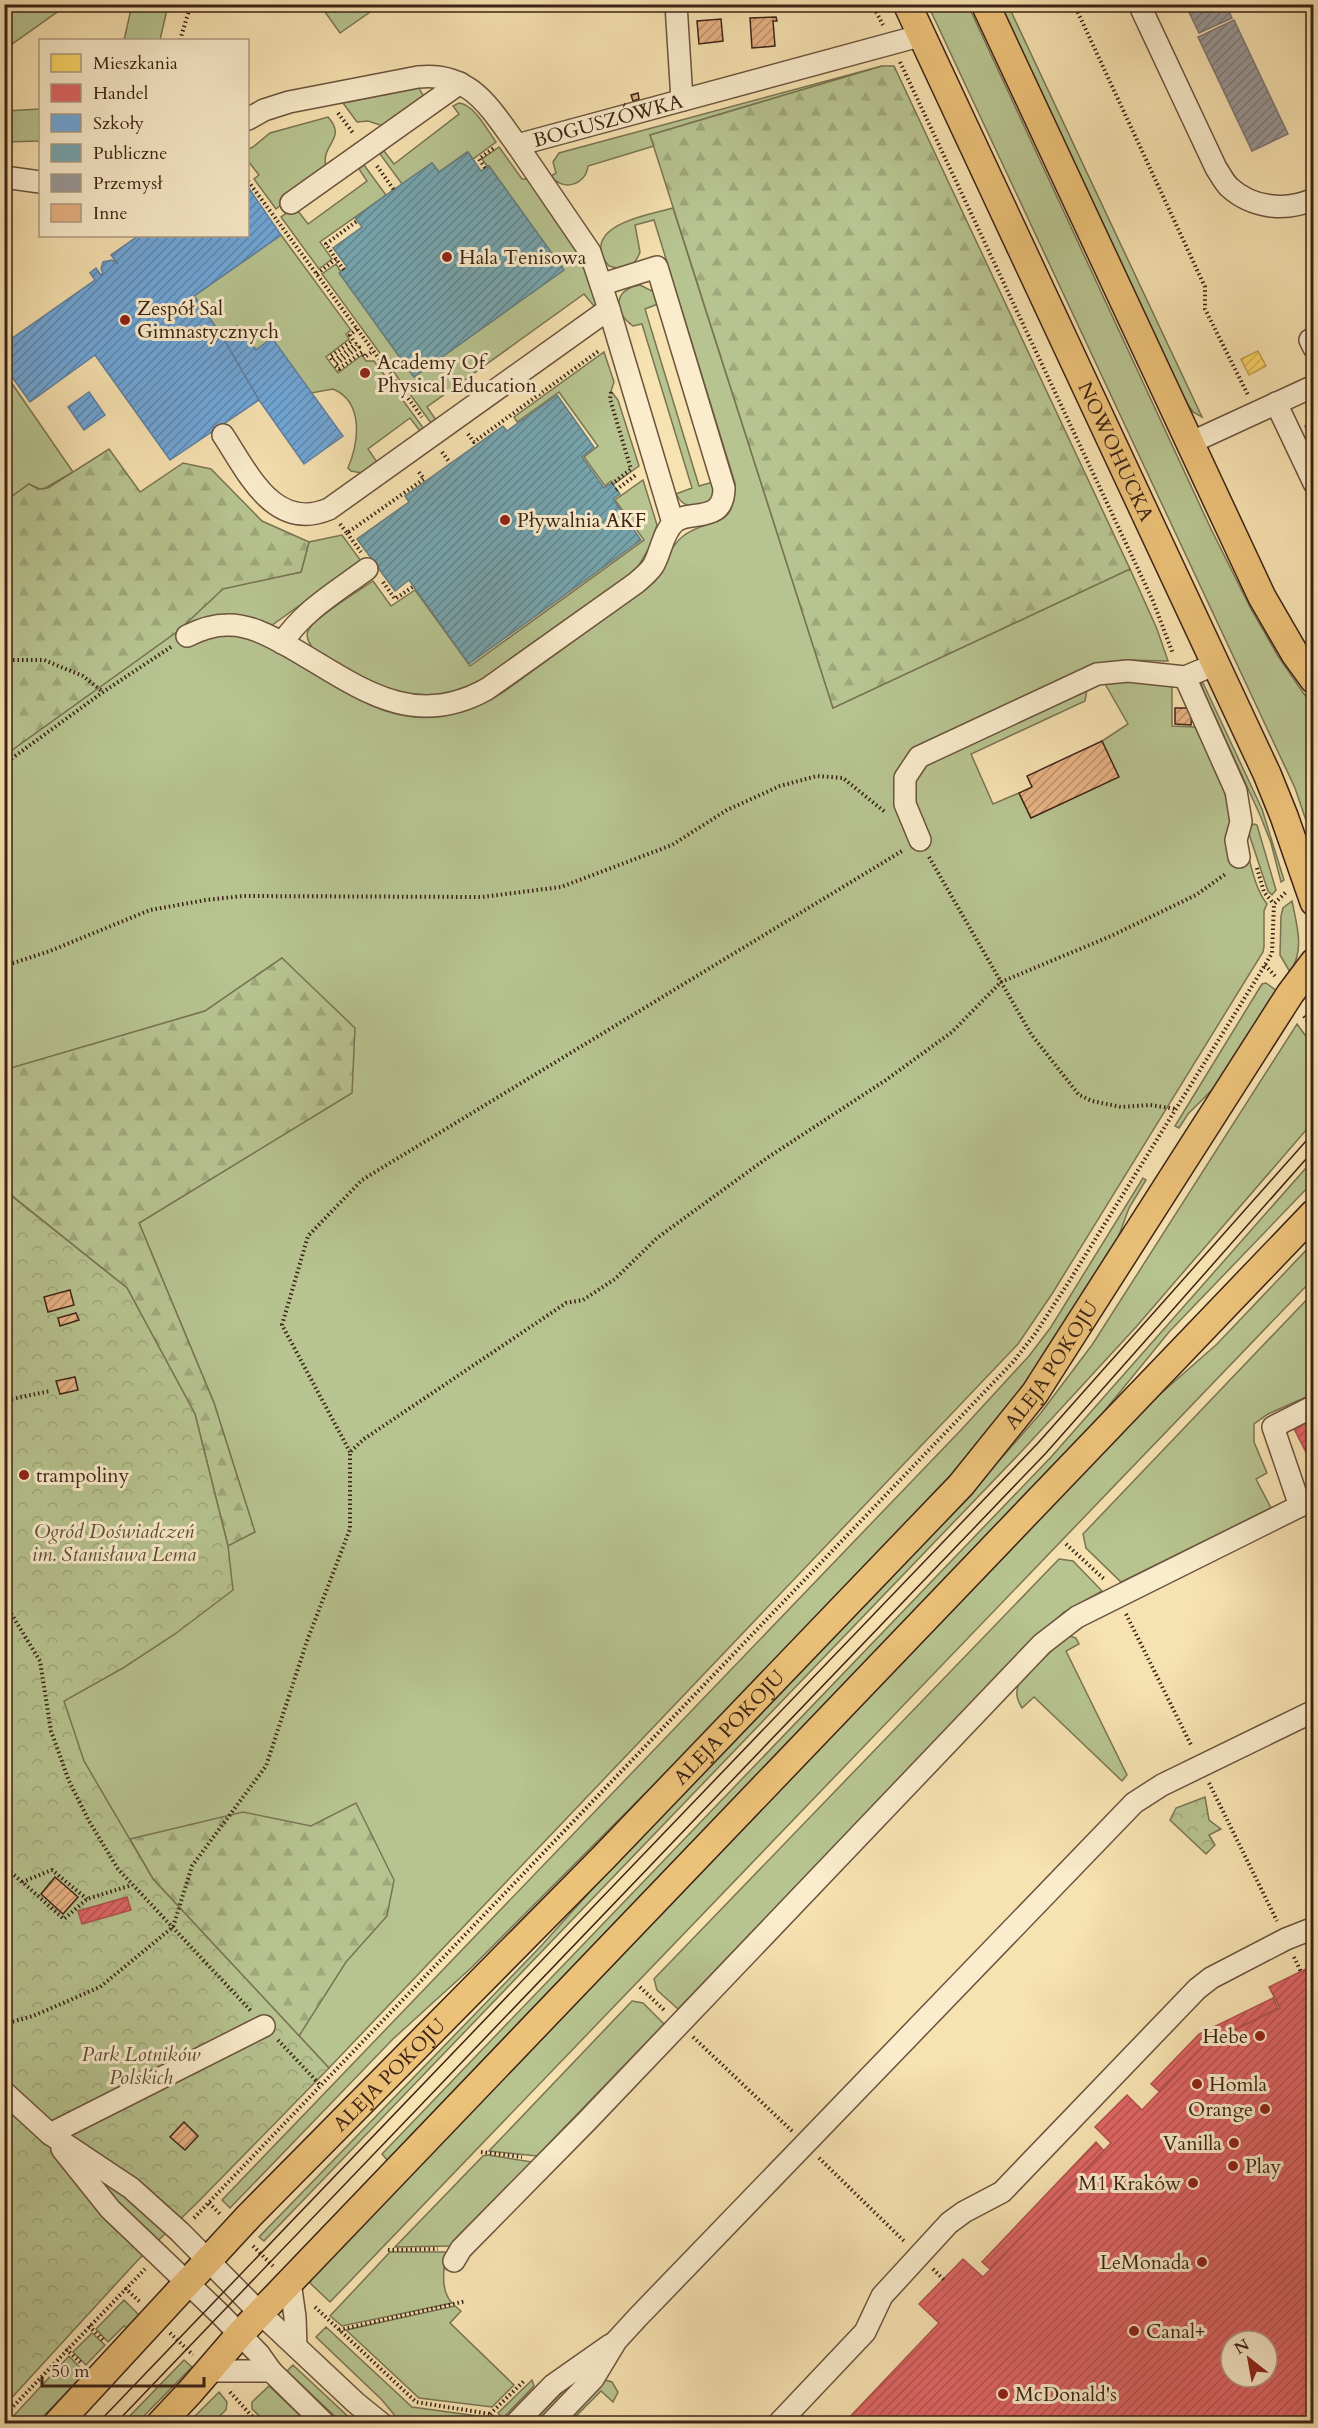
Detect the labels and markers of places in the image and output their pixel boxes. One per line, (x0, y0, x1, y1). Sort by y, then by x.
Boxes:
place label: Hala Tenisowa (459, 244, 587, 271)
marker: Hala Tenisowa (440, 250, 454, 264)
place label: Zespół Sal Gimnastycznych (137, 295, 279, 345)
marker: Zespół Sal Gimnastycznych (118, 313, 132, 327)
place label: Academy Of Physical Education (377, 349, 537, 399)
marker: Academy Of Physical Education (358, 366, 372, 380)
place label: Pływalnia AKF (517, 507, 646, 534)
marker: Pływalnia AKF (498, 513, 512, 527)
place label: trampoliny (36, 1462, 130, 1489)
marker: trampoliny (17, 1468, 31, 1482)
place label: Hebe (1202, 2023, 1248, 2050)
marker: Hebe (1253, 2029, 1267, 2043)
place label: Homla (1209, 2071, 1268, 2098)
marker: Homla (1190, 2077, 1204, 2091)
place label: Orange (1188, 2096, 1253, 2123)
marker: Orange (1258, 2102, 1272, 2116)
place label: Vanilla (1163, 2130, 1222, 2157)
marker: Vanilla (1227, 2136, 1241, 2150)
place label: Play (1245, 2153, 1282, 2180)
marker: Play (1226, 2159, 1240, 2173)
place label: M1 Kraków (1078, 2170, 1181, 2197)
marker: M1 Kraków (1186, 2176, 1200, 2190)
place label: LeMonada (1100, 2249, 1190, 2276)
marker: LeMonada (1195, 2255, 1209, 2269)
place label: Canal+ (1146, 2318, 1205, 2345)
marker: Canal+ (1127, 2324, 1141, 2338)
place label: McDonald's (1015, 2381, 1117, 2408)
marker: McDonald's (996, 2387, 1010, 2401)

